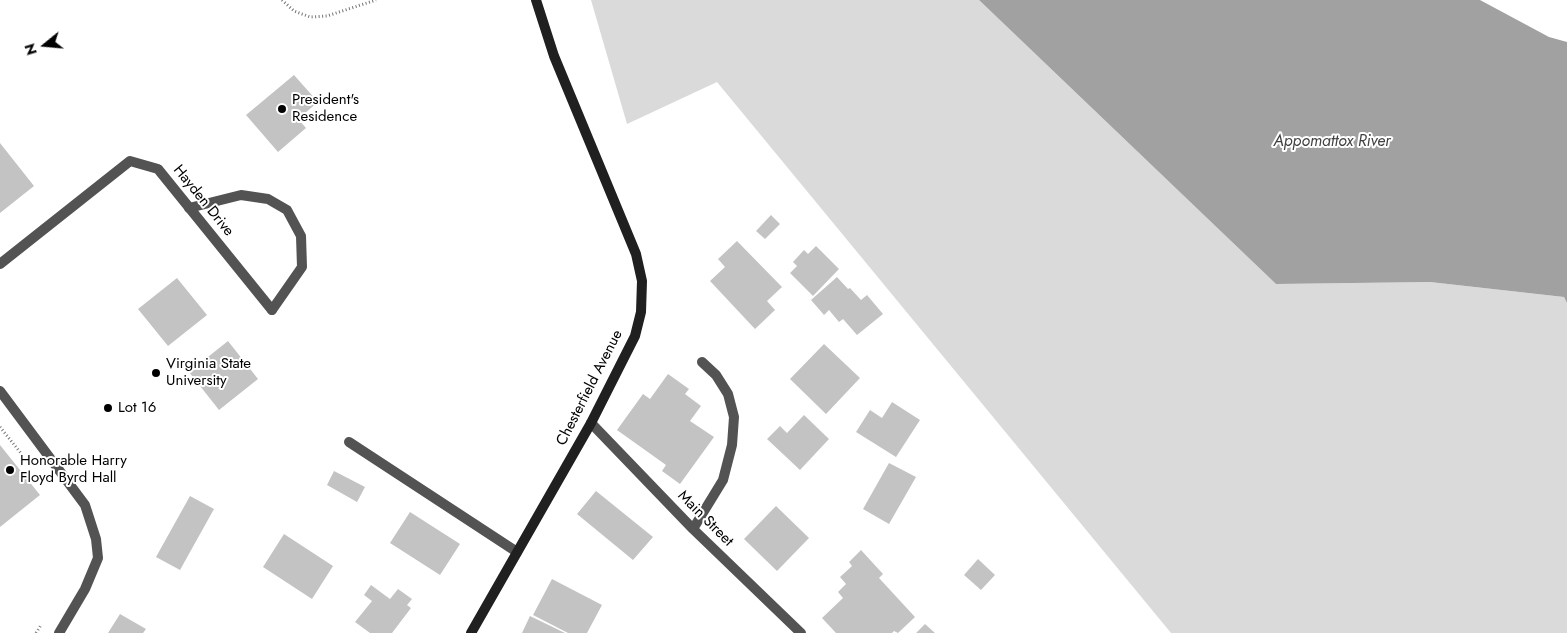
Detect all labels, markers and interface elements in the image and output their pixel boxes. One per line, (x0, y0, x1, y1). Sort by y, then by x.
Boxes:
north arrow (20, 20, 70, 70)
text: N (19, 41, 42, 58)
place label: President's Residence (292, 91, 359, 126)
marker: President's Residence (276, 103, 288, 115)
water label: Appomattox River (1273, 132, 1391, 152)
street label: Hayden Drive (169, 162, 237, 240)
street label: Chesterfield Avenue (553, 327, 627, 449)
place label: Virginia State University (166, 355, 251, 390)
marker: Virginia State University (150, 367, 162, 379)
place label: Lot 16 (118, 399, 156, 417)
marker: Lot 16 (102, 402, 114, 414)
place label: Honorable Harry Floyd Byrd Hall (20, 452, 127, 487)
marker: Honorable Harry Floyd Byrd Hall (4, 464, 16, 476)
street label: Main Street (673, 487, 737, 551)

